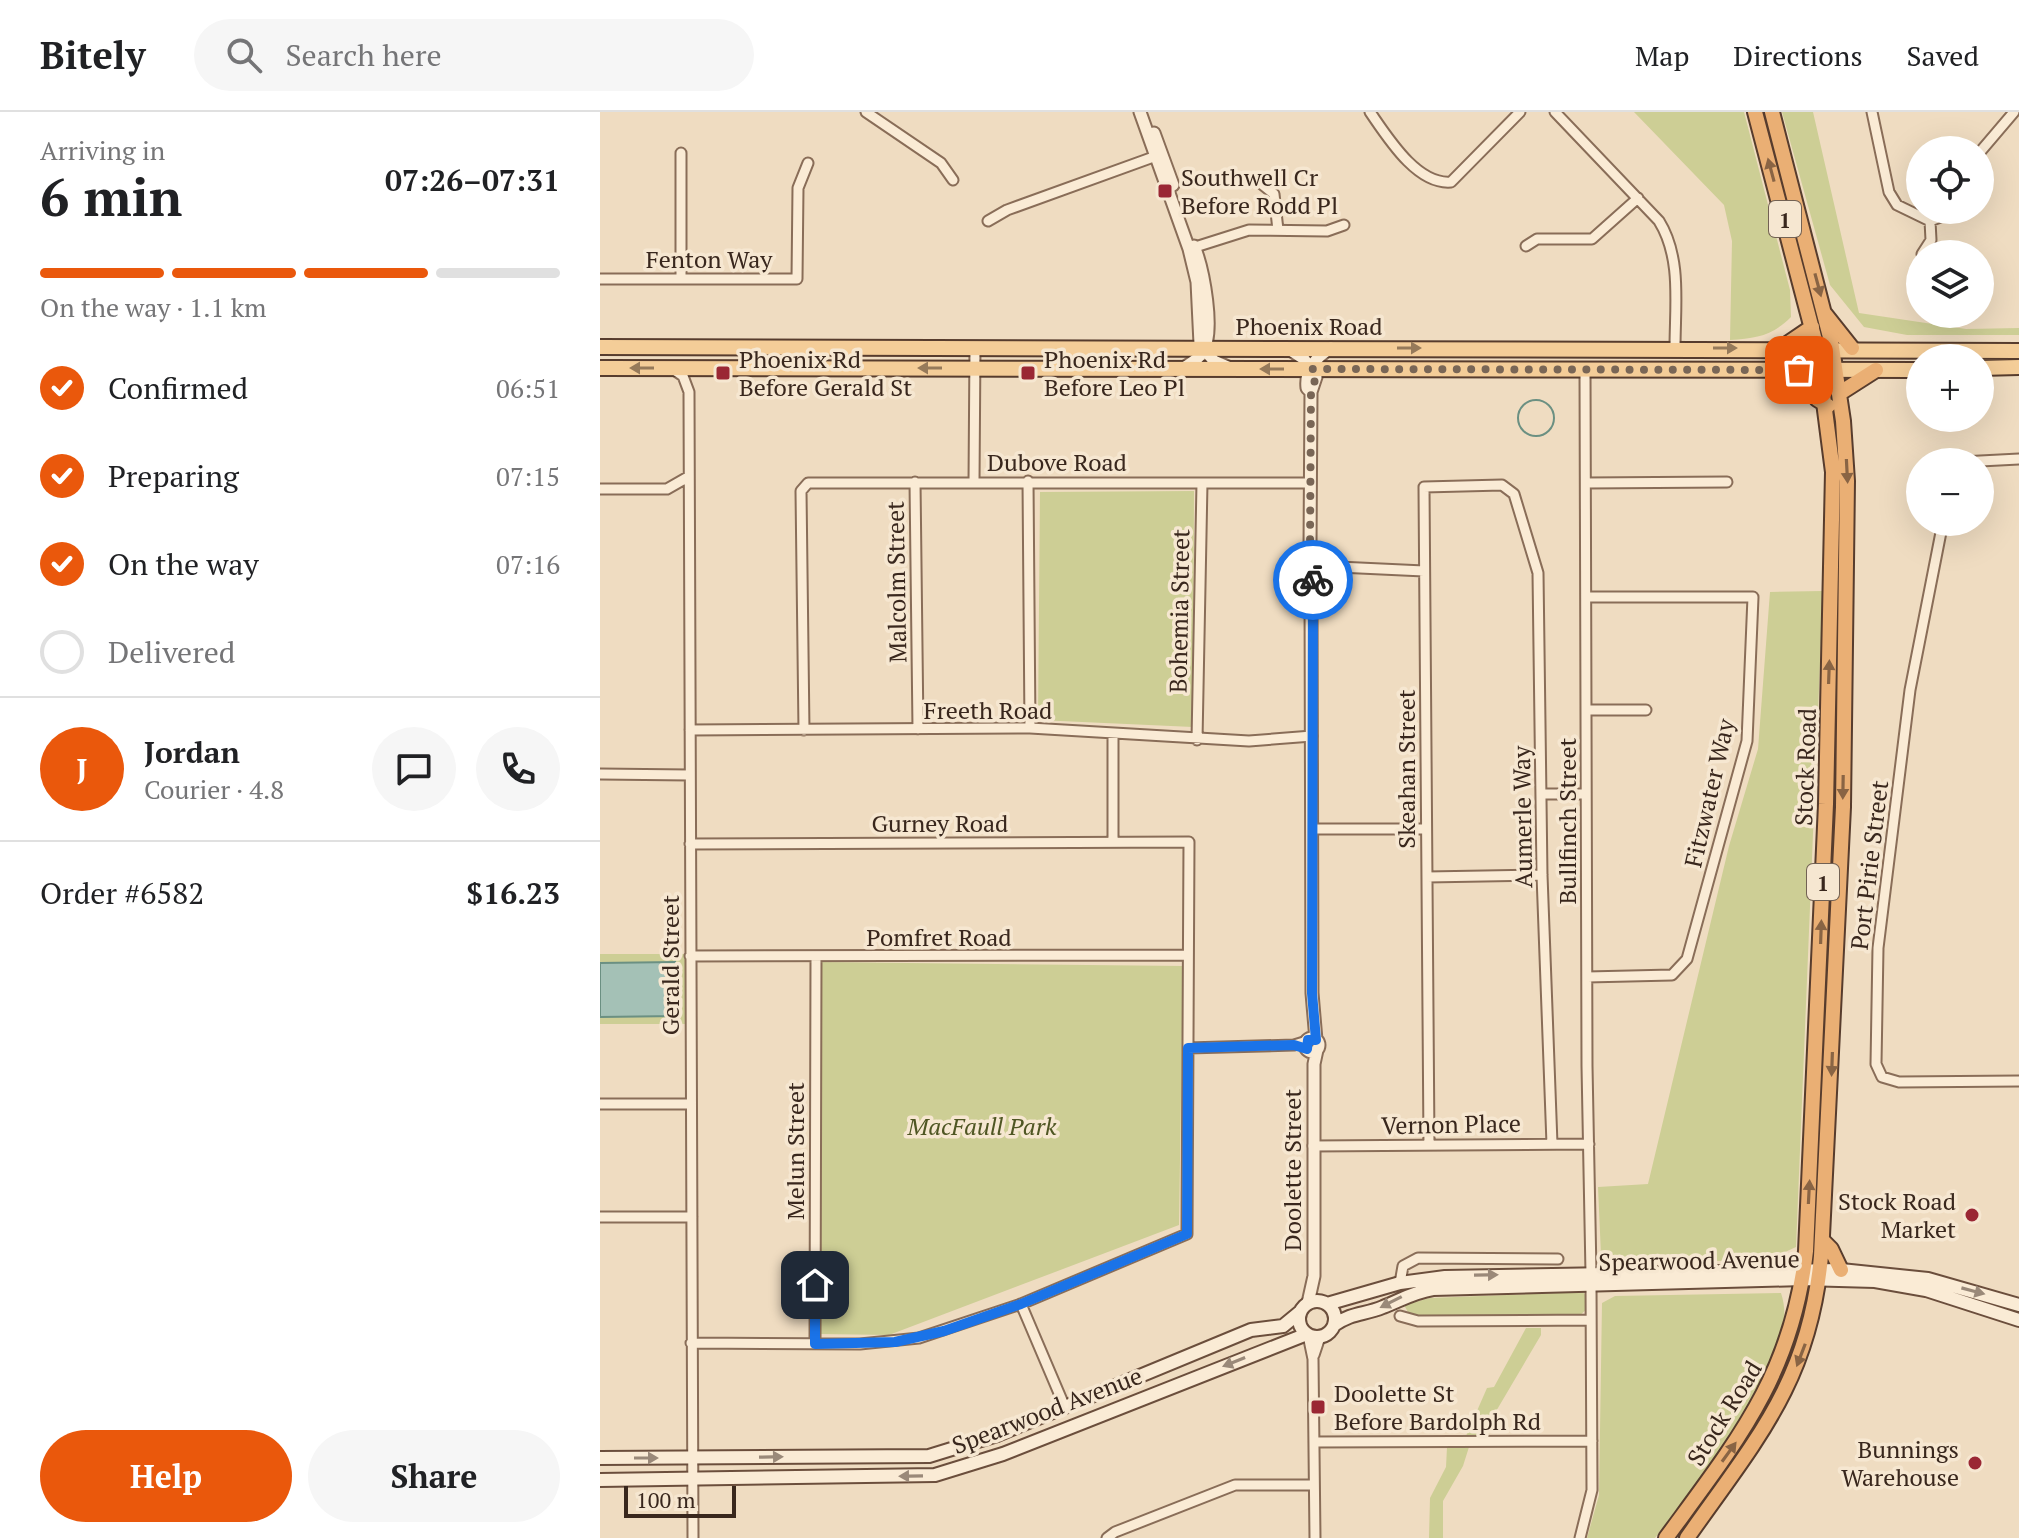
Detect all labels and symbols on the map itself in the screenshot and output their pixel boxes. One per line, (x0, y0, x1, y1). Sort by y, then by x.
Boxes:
one-way arrow (1764, 157, 1777, 181)
place label: Southwell Cr Before Rodd Pl (1181, 161, 1338, 221)
marker: Southwell Cr Before Rodd Pl (1156, 182, 1174, 200)
road number: 1 (1769, 201, 1801, 237)
street label: Fenton Way (646, 243, 773, 275)
one-way arrow (1812, 273, 1824, 298)
street label: Phoenix Road (1235, 310, 1383, 342)
pin (1765, 336, 1833, 404)
one-way arrow (1397, 342, 1422, 354)
one-way arrow (1713, 342, 1738, 354)
place label: Phoenix Rd Before Gerald St (739, 343, 912, 403)
place label: Phoenix Rd Before Leo Pl (1044, 343, 1185, 403)
one-way arrow (629, 362, 654, 374)
one-way arrow (917, 362, 942, 374)
one-way arrow (1259, 363, 1284, 375)
marker: Phoenix Rd Before Gerald St (714, 364, 732, 382)
marker: Phoenix Rd Before Leo Pl (1019, 364, 1037, 382)
street label: Dubove Road (987, 446, 1127, 478)
one-way arrow (1840, 459, 1853, 484)
street label: Malcolm Street (879, 501, 913, 663)
street label: Bohemia Street (1162, 529, 1196, 693)
courier (1273, 540, 1353, 620)
one-way arrow (1823, 659, 1836, 684)
street label: Skeahan Street (1390, 689, 1422, 849)
street label: Freeth Road (924, 694, 1052, 726)
street label: Stock Road (1787, 707, 1823, 827)
street label: Fitzwater Way (1676, 715, 1742, 870)
street label: Bullfinch Street (1551, 738, 1583, 904)
street label: Aumerle Way (1505, 745, 1539, 888)
one-way arrow (1837, 775, 1849, 800)
street label: Port Pirie Street (1843, 778, 1895, 952)
street label: Gurney Road (872, 807, 1008, 839)
road number: 1 (1807, 864, 1839, 900)
street label: Gerald Street (654, 895, 686, 1035)
one-way arrow (1814, 919, 1827, 944)
street label: Pomfret Road (866, 921, 1012, 953)
one-way arrow (1825, 1052, 1838, 1077)
street label: Melun Street (779, 1082, 811, 1220)
street label: Doolette Street (1276, 1089, 1308, 1251)
street label: Vernon Place (1381, 1107, 1521, 1141)
park label: MacFaull Park (907, 1110, 1057, 1142)
one-way arrow (1803, 1179, 1816, 1204)
place label: Stock Road Market (1838, 1185, 1956, 1245)
marker: Stock Road Market (1963, 1206, 1981, 1224)
street label: Spearwood Avenue (1598, 1242, 1800, 1278)
pin (781, 1251, 849, 1319)
one-way arrow (1474, 1269, 1499, 1282)
one-way arrow (1960, 1285, 1985, 1297)
one-way arrow (1380, 1296, 1403, 1309)
one-way arrow (1794, 1343, 1807, 1367)
street label: Stock Road (1679, 1354, 1769, 1472)
one-way arrow (1222, 1355, 1246, 1368)
street label: Spearwood Avenue (947, 1359, 1147, 1461)
place label: Doolette St Before Bardolph Rd (1334, 1377, 1541, 1437)
marker: Doolette St Before Bardolph Rd (1309, 1398, 1327, 1416)
place label: Bunnings Warehouse (1841, 1433, 1959, 1493)
one-way arrow (1720, 1442, 1736, 1463)
one-way arrow (759, 1451, 784, 1463)
one-way arrow (634, 1452, 659, 1464)
marker: Bunnings Warehouse (1966, 1454, 1984, 1472)
one-way arrow (898, 1469, 923, 1482)
scale bar (624, 1482, 736, 1518)

